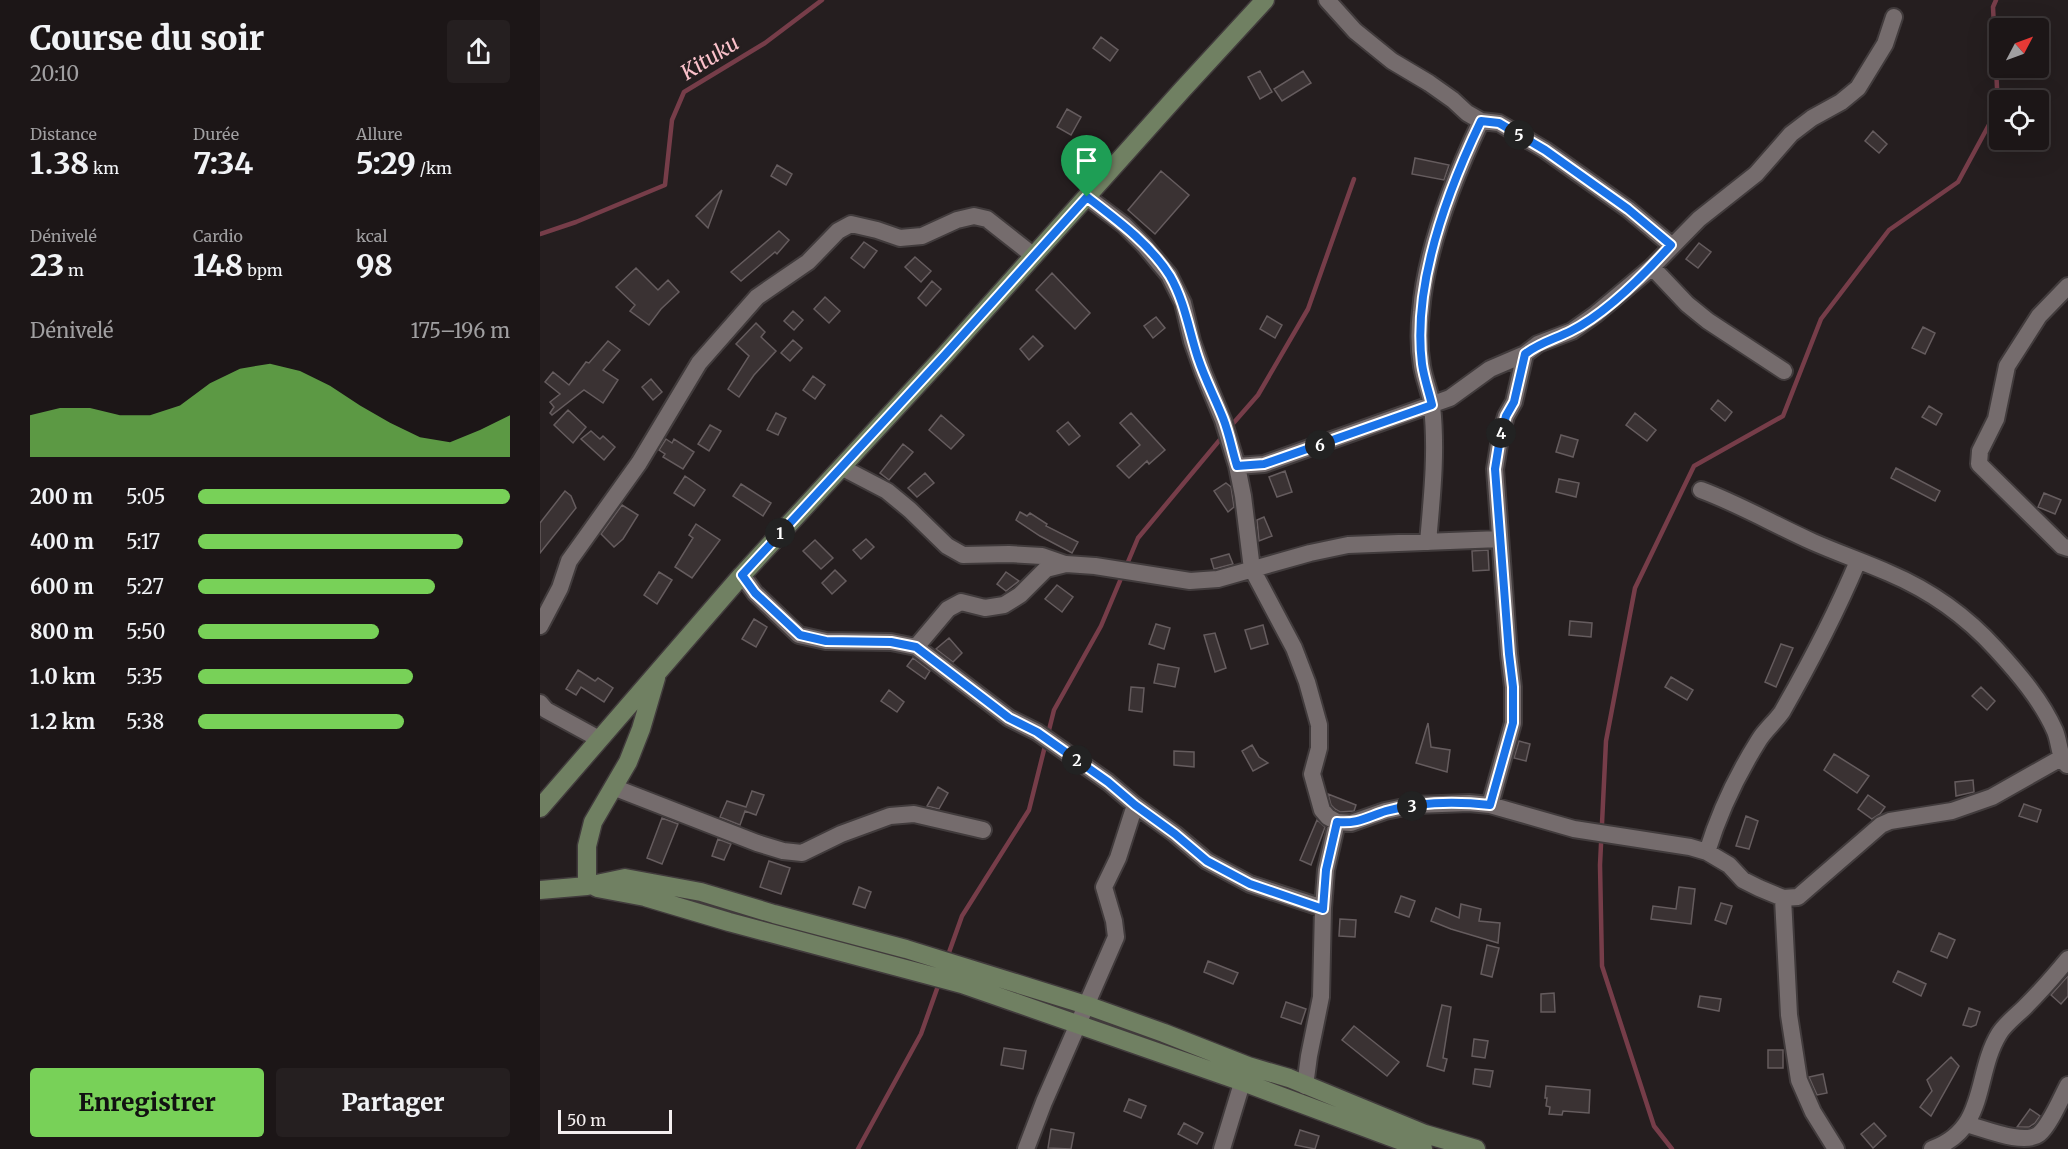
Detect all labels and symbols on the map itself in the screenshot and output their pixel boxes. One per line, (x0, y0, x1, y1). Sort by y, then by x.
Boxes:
north arrow (1989, 18, 2049, 78)
water label: Kituku (675, 29, 744, 86)
pin: 5 (1504, 120, 1534, 150)
pin (1061, 135, 1112, 197)
pin: 4 (1486, 418, 1516, 448)
pin: 6 (1305, 430, 1335, 460)
pin: 1 (765, 518, 795, 548)
pin: 2 (1062, 745, 1092, 775)
pin: 3 (1397, 791, 1427, 821)
scale bar (558, 1107, 672, 1134)

